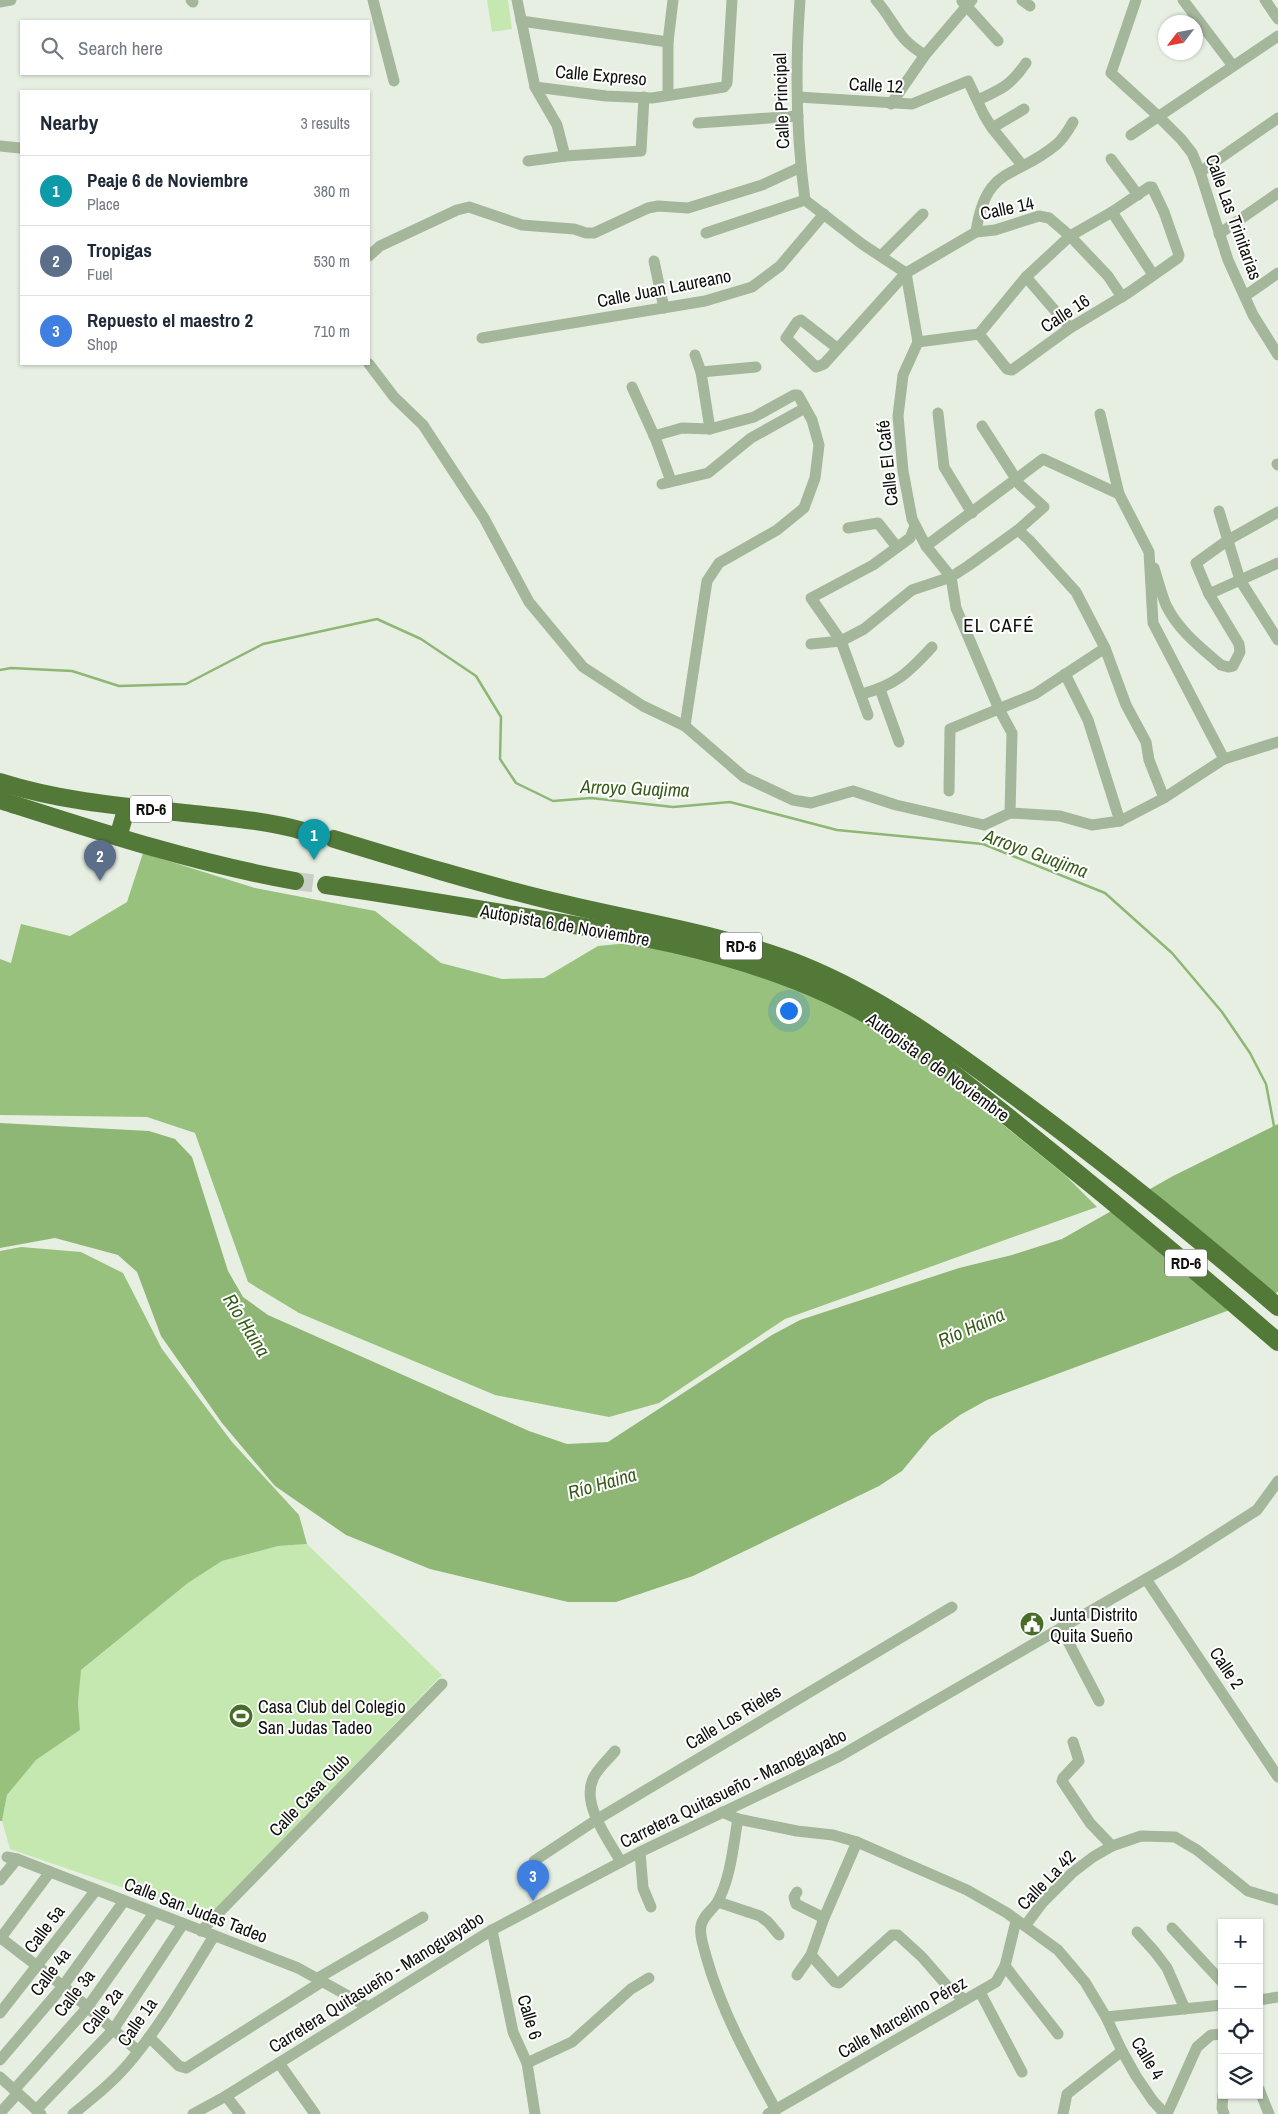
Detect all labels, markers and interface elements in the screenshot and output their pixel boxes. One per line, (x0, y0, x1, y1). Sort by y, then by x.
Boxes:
north arrow (1158, 15, 1203, 60)
search box (20, 20, 370, 75)
icon: search (38, 34, 66, 62)
text: Search here (78, 35, 163, 61)
street label: Calle Principal (767, 53, 795, 149)
street label: Calle Expreso (554, 59, 648, 91)
street label: Calle 12 (848, 71, 904, 99)
text: Nearby (40, 108, 98, 137)
text: 3 results (300, 112, 350, 134)
street label: Calle Las Trinitarias (1200, 151, 1268, 283)
text: Peaje 6 de Noviembre (87, 167, 248, 193)
text: 1 (52, 180, 60, 202)
text: 380 m (314, 180, 350, 202)
street label: Calle 14 (978, 190, 1036, 226)
text: Place (87, 193, 120, 215)
text: Tropigas (87, 237, 152, 263)
text: 2 (52, 250, 60, 272)
text: 530 m (314, 250, 350, 272)
text: Fuel (87, 263, 113, 285)
street label: Calle Juan Laureano (595, 263, 733, 313)
street label: Calle 16 (1035, 288, 1095, 338)
text: Repuesto el maestro 2 (87, 307, 253, 333)
text: 3 (52, 320, 60, 342)
text: 710 m (314, 320, 350, 342)
text: Shop (87, 333, 118, 355)
street label: Calle El Café (870, 419, 904, 507)
district label: EL CAFÉ (963, 612, 1035, 638)
water label: Arroyo Guajima (579, 773, 690, 803)
road number: RD-6 (130, 796, 172, 822)
pin: 1 (298, 819, 330, 860)
water label: Arroyo Guajima (979, 822, 1092, 884)
pin: 2 (84, 840, 116, 881)
street label: Autopista 6 de Noviembre (477, 898, 652, 952)
road number: RD-6 (720, 932, 762, 959)
your location (776, 998, 802, 1024)
street label: Autopista 6 de Noviembre (860, 1006, 1015, 1128)
road number: RD-6 (1165, 1250, 1207, 1276)
water label: Río Haina (217, 1288, 277, 1362)
water label: Río Haina (934, 1301, 1009, 1353)
water label: Río Haina (565, 1461, 640, 1505)
place label: Junta Distrito Quita Sueño (1050, 1602, 1138, 1648)
public building icon: Junta Distrito Quita Sueño (1019, 1611, 1045, 1637)
street label: Calle 2 (1204, 1642, 1250, 1694)
street label: Calle Los Rieles (681, 1679, 785, 1755)
place label: Casa Club del Colegio San Judas Tadeo (258, 1694, 406, 1740)
sports icon: Casa Club del Colegio San Judas Tadeo (228, 1703, 254, 1729)
street label: Carretera Quitasueño - Manoguayabo (615, 1722, 851, 1854)
street label: Calle Casa Club (263, 1748, 355, 1842)
street label: Calle La 42 (1011, 1844, 1081, 1916)
pin: 3 (517, 1860, 549, 1901)
street label: Calle San Judas Tadeo (121, 1871, 271, 1949)
street label: Calle 5a (18, 1900, 70, 1958)
street label: Carretera Quitasueño - Manoguayabo (264, 1905, 488, 2059)
map controls (1218, 1919, 1263, 2099)
button: + (1218, 1919, 1263, 1964)
street label: Calle 4a (24, 1943, 76, 2001)
street label: Calle 3a (47, 1964, 101, 2022)
button: − (1218, 1964, 1263, 2009)
street label: Calle Marcelino Pérez (833, 1970, 971, 2064)
street label: Calle 2a (75, 1982, 129, 2040)
street label: Calle 6 (511, 1991, 549, 2043)
street label: Calle 1a (111, 1993, 163, 2051)
button: locate (1218, 2009, 1263, 2054)
street label: Calle 4 (1125, 2032, 1171, 2084)
button: layers (1218, 2054, 1263, 2099)

